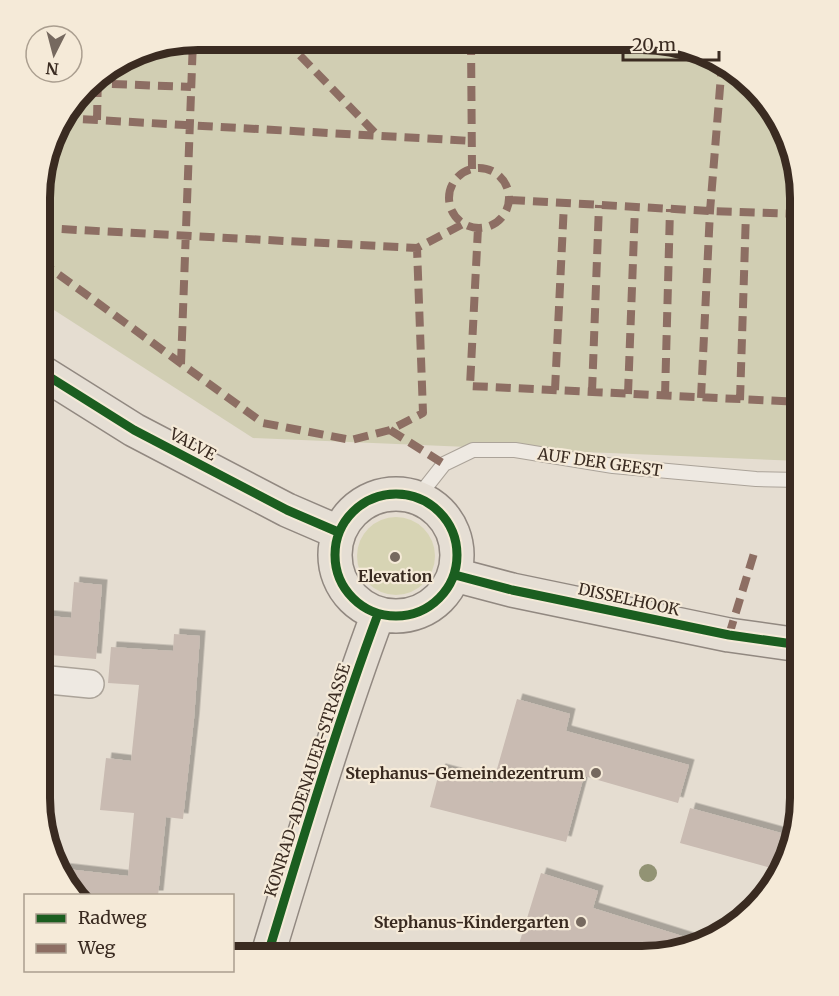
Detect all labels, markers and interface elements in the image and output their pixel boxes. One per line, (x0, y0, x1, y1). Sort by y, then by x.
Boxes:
north arrow (24, 24, 84, 84)
scale bar (623, 24, 719, 62)
text: 20 m (632, 33, 676, 56)
text: N (45, 58, 60, 80)
street label: VALVE (165, 423, 220, 465)
street label: AUF DER GEEST (536, 443, 663, 481)
marker: Elevation (388, 550, 402, 564)
place label: Elevation (358, 566, 432, 586)
street label: DISSELHOOK (576, 578, 682, 620)
street label: KONRAD-ADENAUER-STRASSE (260, 660, 355, 899)
place label: Stephanus-Gemeindezentrum (345, 763, 584, 783)
marker: Stephanus-Gemeindezentrum (589, 766, 603, 780)
legend (24, 894, 234, 972)
text: Radweg (78, 906, 147, 929)
place label: Stephanus-Kindergarten (374, 912, 569, 932)
marker: Stephanus-Kindergarten (574, 915, 588, 929)
text: Weg (77, 936, 116, 959)

